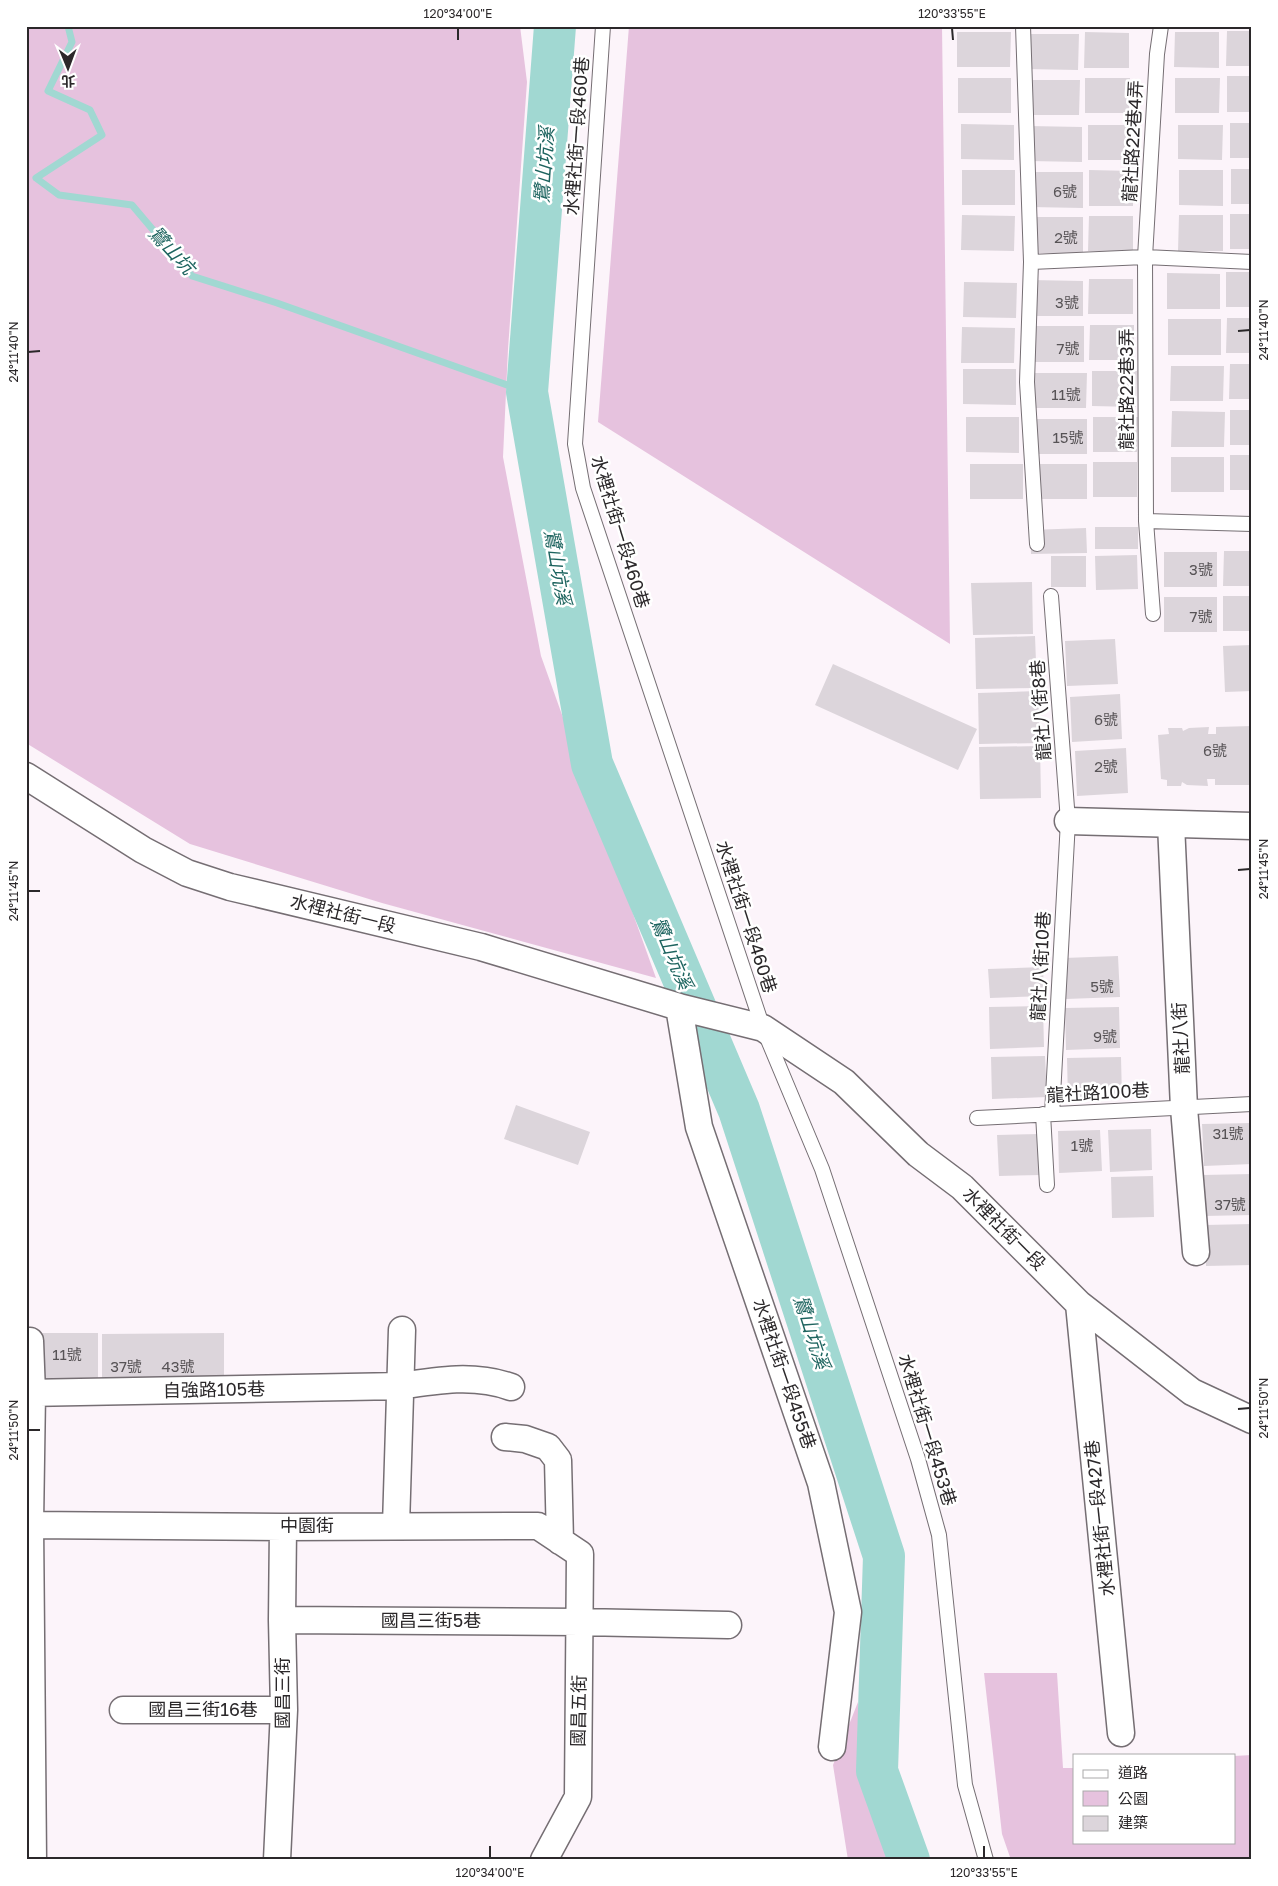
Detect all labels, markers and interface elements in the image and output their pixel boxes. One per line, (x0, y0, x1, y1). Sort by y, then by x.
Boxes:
text: 120°34'00"E (424, 6, 492, 21)
text: 120°33'55"E (918, 6, 986, 21)
north arrow (42, 42, 92, 92)
street label: 水裡社街一段460巷 (559, 56, 593, 216)
text: 北 (61, 73, 75, 90)
street label: 龍社路22巷4弄 (1118, 80, 1146, 202)
water label: 鷺山坑溪 (529, 123, 558, 204)
house number: 6號 (1053, 182, 1077, 200)
water label: 鷺山坑 (145, 221, 202, 281)
house number: 2號 (1054, 228, 1078, 246)
house number: 3號 (1055, 293, 1079, 311)
text: 24°11'40"N (1256, 299, 1271, 361)
text: 24°11'40"N (6, 321, 21, 383)
street label: 龍社路22巷3弄 (1115, 328, 1137, 450)
house number: 7號 (1057, 339, 1079, 357)
house number: 11號 (1051, 385, 1081, 403)
house number: 15號 (1053, 428, 1083, 446)
street label: 水裡社街一段460巷 (587, 452, 655, 611)
water label: 鷺山坑溪 (541, 527, 577, 609)
house number: 3號 (1189, 560, 1213, 578)
house number: 7號 (1190, 607, 1212, 625)
street label: 龍社八街8巷 (1026, 659, 1054, 761)
house number: 6號 (1094, 710, 1118, 728)
house number: 6號 (1203, 741, 1227, 759)
house number: 2號 (1094, 757, 1118, 775)
street label: 水裡社街一段460巷 (712, 838, 782, 996)
text: 24°11'45"N (1256, 839, 1271, 899)
text: 24°11'45"N (6, 861, 21, 921)
street label: 水裡社街一段 (288, 889, 398, 937)
street label: 龍社八街10巷 (1026, 911, 1054, 1021)
water label: 鷺山坑溪 (647, 913, 699, 995)
house number: 5號 (1090, 977, 1114, 995)
street label: 龍社八街 (1167, 1002, 1193, 1075)
house number: 9號 (1093, 1027, 1117, 1045)
street label: 龍社路100巷 (1046, 1078, 1150, 1106)
house number: 31號 (1212, 1124, 1244, 1142)
house number: 1號 (1071, 1136, 1093, 1154)
street label: 水裡社街一段 (959, 1182, 1051, 1274)
house number: 37號 (1214, 1195, 1246, 1213)
water label: 鷺山坑溪 (790, 1292, 836, 1374)
street label: 水裡社街一段455巷 (749, 1295, 821, 1452)
house number: 11號 (52, 1345, 82, 1363)
street label: 水裡社街一段453巷 (894, 1351, 962, 1508)
house number: 37號 (110, 1357, 142, 1375)
house number: 43號 (162, 1357, 194, 1375)
street label: 自強路105巷 (163, 1377, 265, 1401)
text: 24°11'50"N (1256, 1378, 1271, 1438)
text: 24°11'50"N (6, 1400, 21, 1460)
street label: 水裡社街一段427巷 (1080, 1439, 1118, 1597)
street label: 中園街 (280, 1514, 334, 1536)
street label: 國昌三街5巷 (381, 1609, 481, 1631)
street label: 國昌三街 (271, 1657, 293, 1729)
street label: 國昌五街 (566, 1675, 590, 1747)
street label: 國昌三街16巷 (148, 1698, 258, 1720)
legend (1073, 1754, 1236, 1844)
text: 道路 (1118, 1763, 1148, 1781)
text: 公園 (1118, 1789, 1148, 1807)
text: 建築 (1118, 1813, 1148, 1831)
text: 120°34'00"E (456, 1865, 524, 1880)
text: 120°33'55"E (950, 1865, 1018, 1880)

